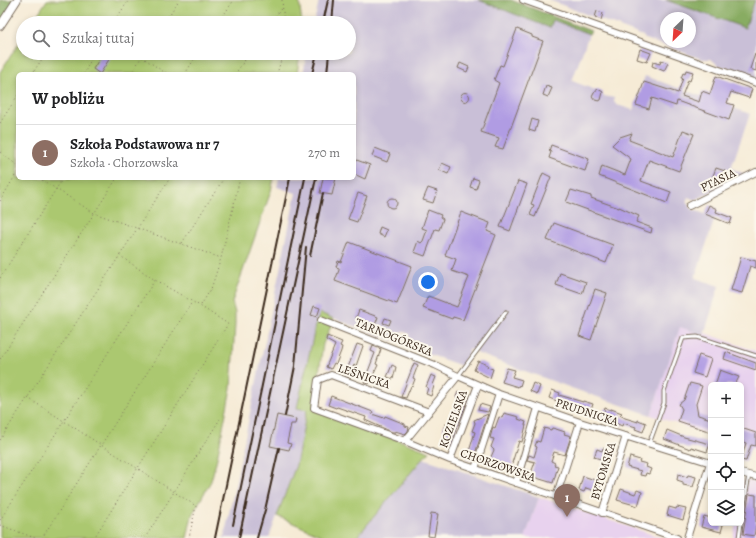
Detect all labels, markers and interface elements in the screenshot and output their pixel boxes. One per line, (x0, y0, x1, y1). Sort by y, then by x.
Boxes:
north arrow (660, 12, 696, 48)
search box (16, 16, 356, 60)
icon: search (30, 27, 52, 49)
text: Szukaj tutaj (62, 28, 135, 48)
text: W pobliżu (32, 87, 104, 110)
text: Szkoła Podstawowa nr 7 (70, 134, 219, 154)
text: 1 (43, 144, 47, 161)
text: 270 m (308, 144, 340, 161)
text: Szkoła · Chorzowska (70, 154, 178, 171)
street label: PTASIA (698, 164, 739, 195)
your location (418, 272, 438, 292)
street label: TARNOGÓRSKA (353, 314, 436, 360)
street label: LEŚNICKA (336, 360, 393, 393)
map controls (708, 382, 744, 526)
button: + (708, 382, 744, 418)
street label: KOZIELSKA (435, 387, 471, 450)
street label: PRUDNICKA (554, 394, 621, 430)
button: − (708, 418, 744, 454)
street label: BYTOMSKA (587, 439, 620, 502)
street label: CHORZOWSKA (458, 445, 539, 486)
button: locate (708, 454, 744, 490)
pin: 1 (554, 484, 580, 517)
button: layers (708, 490, 744, 526)

